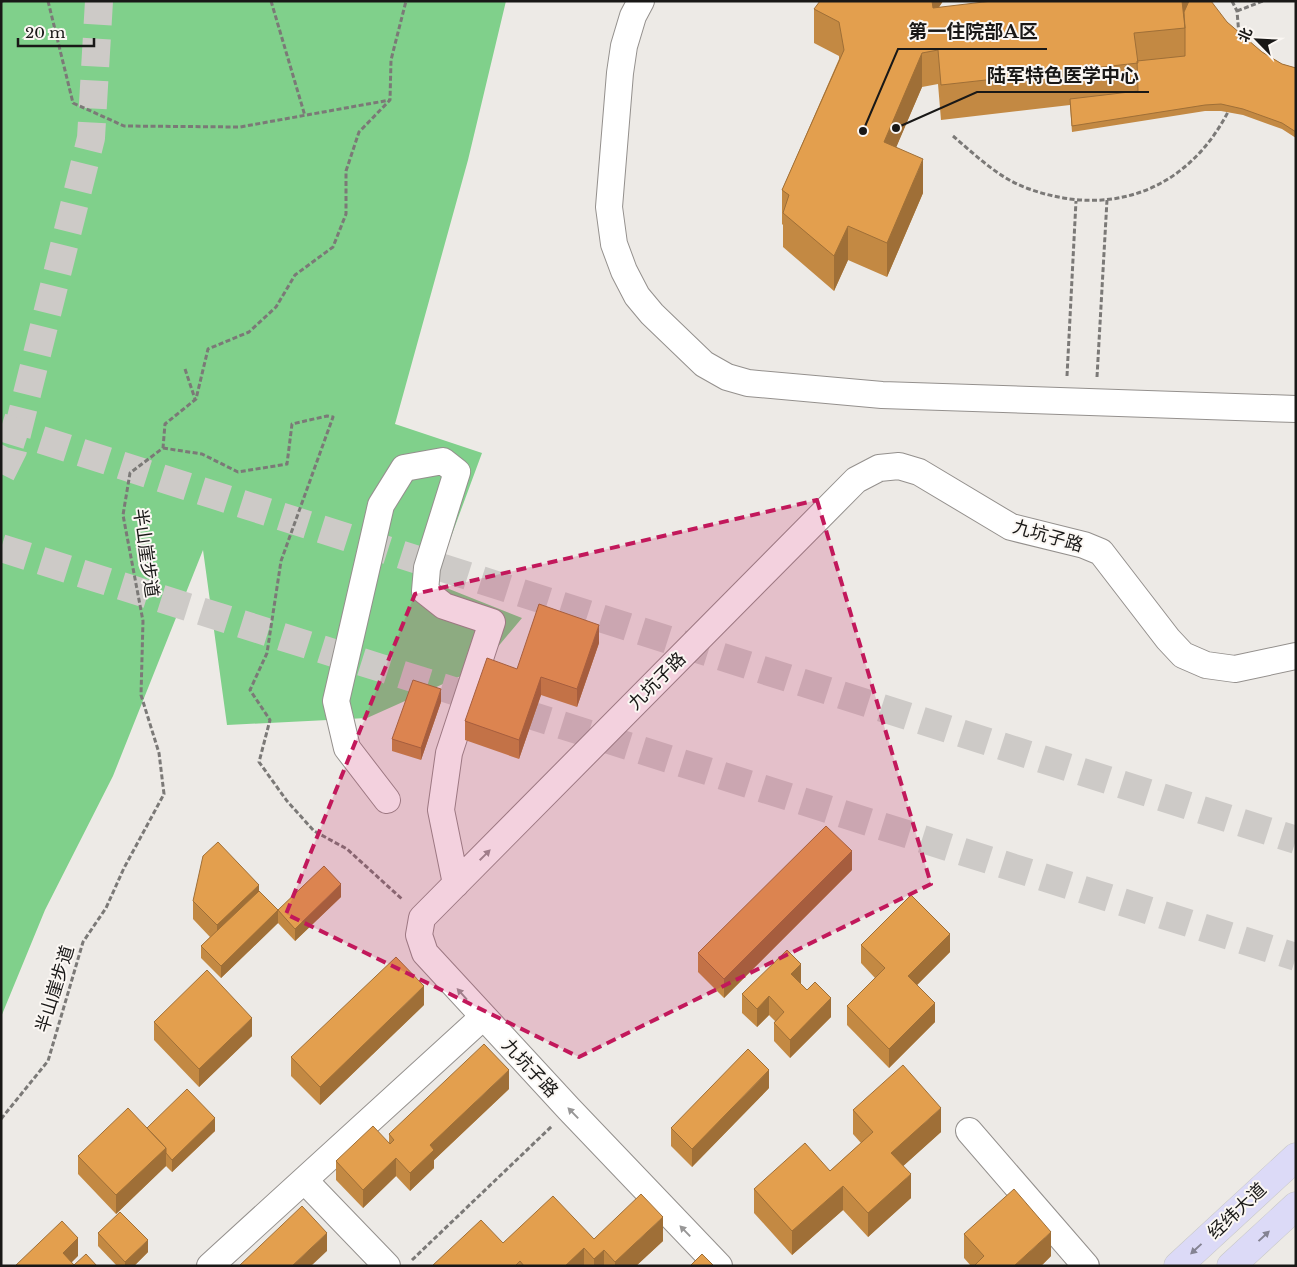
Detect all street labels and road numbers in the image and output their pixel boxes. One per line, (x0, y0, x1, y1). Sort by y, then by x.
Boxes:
street label: 半山崖步道 (129, 507, 163, 599)
street label: 九坑子路 (1010, 516, 1086, 556)
street label: 九坑子路 (624, 648, 690, 714)
street label: 半山崖步道 (31, 943, 79, 1035)
street label: 九坑子路 (497, 1034, 563, 1102)
street label: 经纬大道 (1203, 1178, 1271, 1244)

